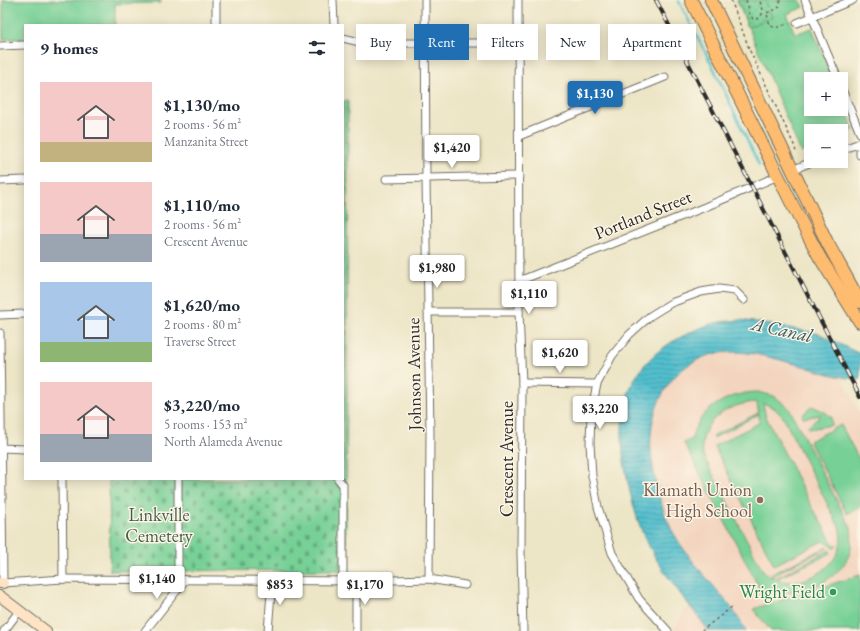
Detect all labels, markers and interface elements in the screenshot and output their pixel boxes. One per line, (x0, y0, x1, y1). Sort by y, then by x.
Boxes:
chip: Buy (356, 24, 406, 60)
chip: Rent (414, 24, 469, 60)
chip: Filters (477, 24, 538, 60)
chip: New (546, 24, 600, 60)
chip: Apartment (608, 24, 696, 60)
text: 9 homes (40, 37, 98, 59)
icon: filters (306, 37, 328, 59)
map controls (804, 72, 848, 168)
button: + (804, 72, 848, 116)
pin: $1,130 (562, 81, 628, 115)
text: $1,130 (577, 85, 613, 102)
text: $1,130/mo (164, 94, 240, 116)
icon: home (72, 98, 120, 146)
text: 2 rooms · 56 m² (164, 116, 241, 133)
button: − (804, 124, 848, 168)
text: Manzanita Street (164, 133, 248, 150)
pin: $1,420 (419, 135, 485, 169)
text: $1,420 (434, 139, 470, 156)
street label: Portland Street (591, 184, 695, 244)
text: $1,110/mo (164, 194, 240, 216)
icon: home (72, 198, 120, 246)
text: 2 rooms · 56 m² (164, 216, 241, 233)
text: Crescent Avenue (164, 233, 248, 250)
pin: $1,980 (404, 255, 470, 289)
text: $1,980 (419, 259, 455, 276)
pin: $1,110 (496, 281, 562, 315)
text: $1,110 (511, 285, 547, 302)
text: $1,620/mo (164, 294, 240, 316)
icon: home (72, 298, 120, 346)
water label: A Canal (747, 310, 815, 348)
text: 2 rooms · 80 m² (164, 316, 241, 333)
street label: Johnson Avenue (401, 317, 426, 433)
text: Traverse Street (164, 333, 236, 350)
pin: $1,620 (527, 340, 593, 374)
text: $1,620 (542, 344, 578, 361)
text: $3,220/mo (164, 394, 240, 416)
pin: $3,220 (567, 396, 633, 430)
icon: home (72, 398, 120, 446)
text: $3,220 (582, 400, 618, 417)
street label: Crescent Avenue (495, 401, 518, 517)
text: 5 rooms · 153 m² (164, 416, 248, 433)
text: North Alameda Avenue (164, 433, 282, 450)
place label: Klamath Union High School (643, 478, 752, 522)
marker: Klamath Union High School (755, 495, 765, 505)
park label: Linkville Cemetery (125, 503, 193, 547)
pin: $1,140 (124, 566, 190, 600)
text: $1,140 (139, 570, 175, 587)
pin: $853 (256, 572, 304, 606)
pin: $1,170 (332, 572, 398, 606)
text: $853 (267, 576, 293, 593)
text: $1,170 (347, 576, 383, 593)
place label: Wright Field (739, 580, 826, 603)
marker: Wright Field (828, 587, 838, 597)

